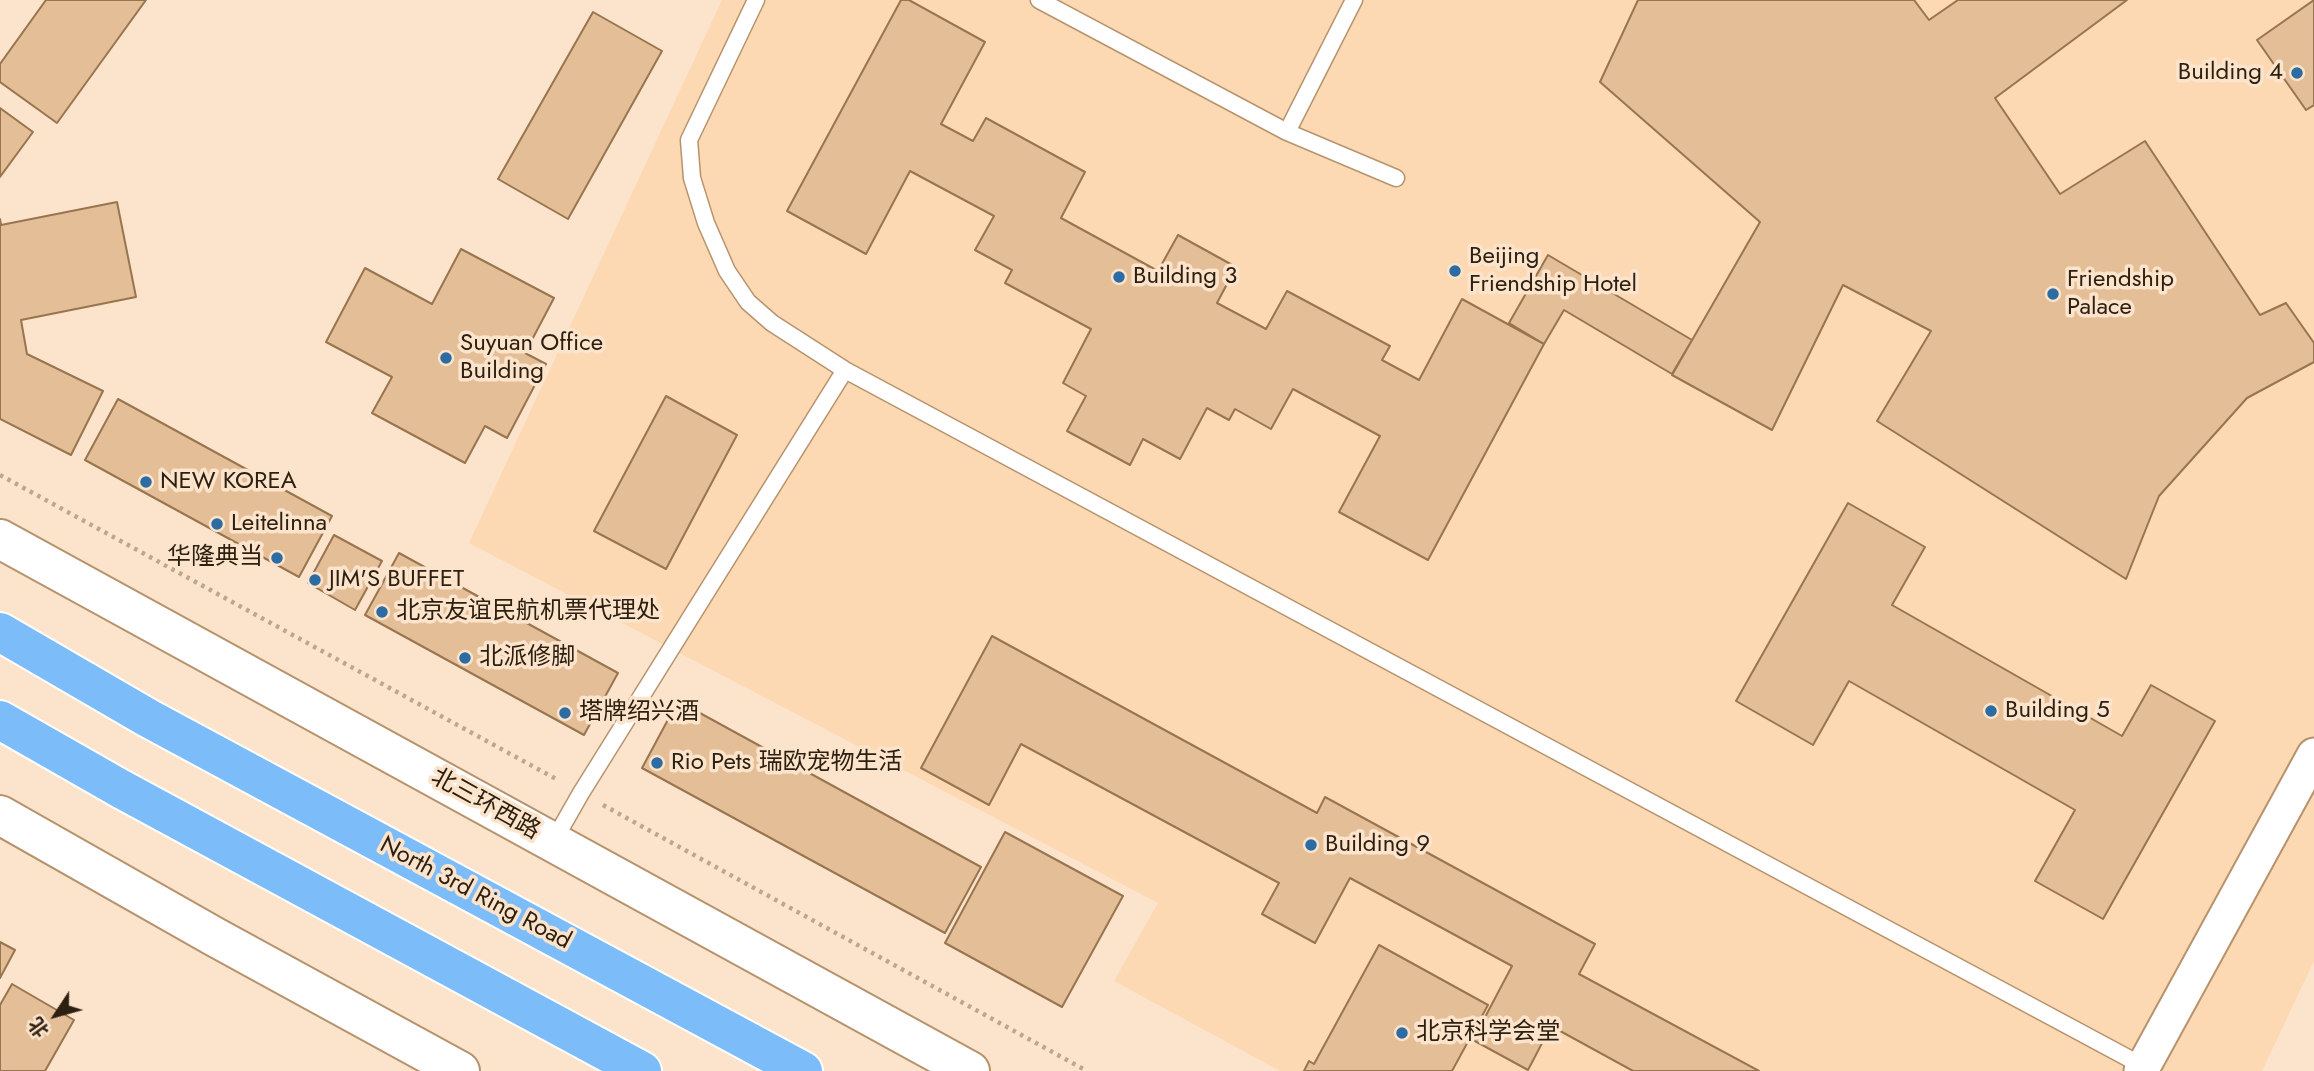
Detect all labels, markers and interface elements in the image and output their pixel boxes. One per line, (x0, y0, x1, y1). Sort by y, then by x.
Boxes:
place label: Building 4 (2178, 59, 2283, 87)
marker: Building 4 (2289, 65, 2305, 81)
place label: Beijing Friendship Hotel (1469, 243, 1637, 299)
place label: Building 3 (1133, 263, 1237, 291)
marker: Beijing Friendship Hotel (1447, 263, 1463, 279)
place label: Friendship Palace (2067, 266, 2174, 322)
marker: Building 3 (1111, 269, 1127, 285)
marker: Friendship Palace (2045, 286, 2061, 302)
place label: Suyuan Office Building (460, 330, 603, 386)
marker: Suyuan Office Building (438, 350, 454, 366)
place label: NEW KOREA (160, 468, 297, 496)
marker: NEW KOREA (138, 474, 154, 490)
place label: Leitelinna (231, 510, 327, 538)
marker: Leitelinna (209, 516, 225, 532)
place label: 华隆典当 (167, 544, 263, 572)
marker: 华隆典当 (269, 550, 285, 566)
place label: JIM'S BUFFET (329, 566, 464, 594)
marker: JIM'S BUFFET (307, 572, 323, 588)
place label: 北京友谊民航机票代理处 (396, 598, 660, 626)
marker: 北京友谊民航机票代理处 (374, 604, 390, 620)
place label: 北派修脚 (479, 644, 575, 672)
marker: 北派修脚 (457, 650, 473, 666)
place label: Building 5 (2005, 697, 2110, 725)
place label: 塔牌绍兴酒 (579, 699, 699, 727)
marker: Building 5 (1983, 703, 1999, 719)
marker: 塔牌绍兴酒 (557, 705, 573, 721)
place label: Rio Pets 瑞欧宠物生活 (671, 749, 902, 777)
marker: Rio Pets 瑞欧宠物生活 (649, 755, 665, 771)
street label: 北三环西路 (426, 763, 544, 847)
street label: North 3rd Ring Road (374, 831, 576, 957)
place label: Building 9 (1325, 831, 1430, 859)
marker: Building 9 (1303, 837, 1319, 853)
north arrow (21, 980, 91, 1050)
text: 北 (22, 1012, 55, 1043)
place label: 北京科学会堂 (1416, 1019, 1560, 1047)
marker: 北京科学会堂 (1394, 1025, 1410, 1041)

